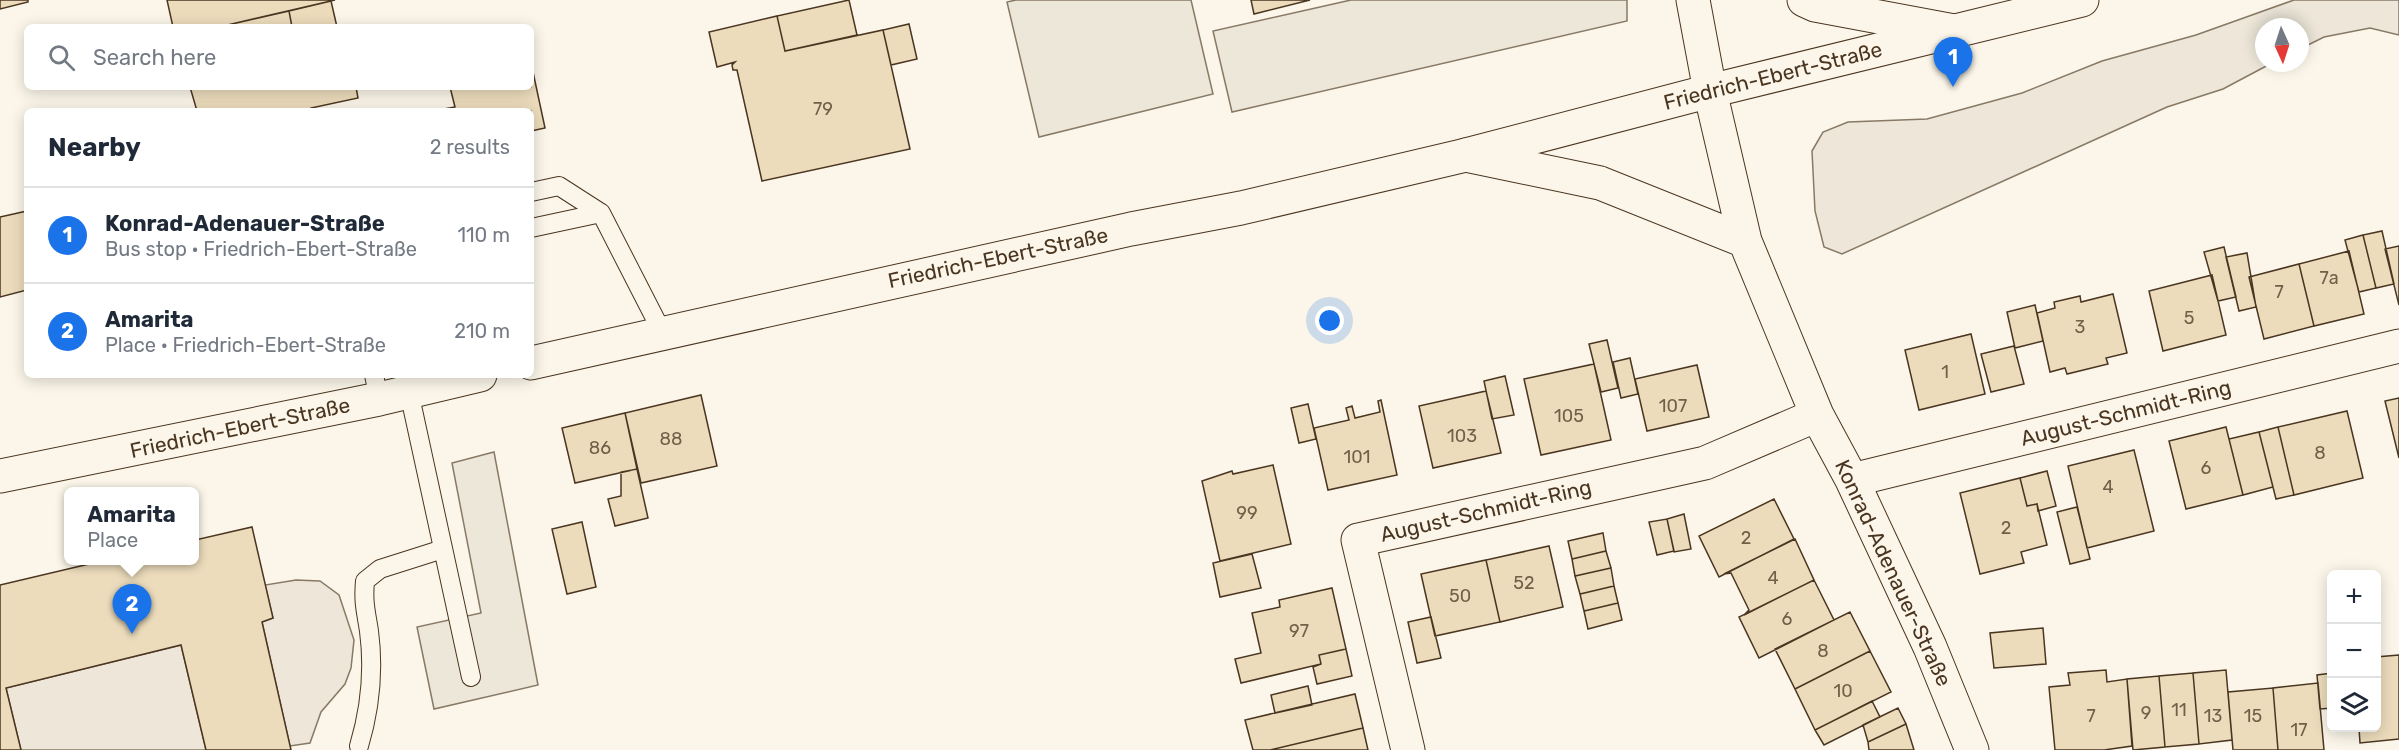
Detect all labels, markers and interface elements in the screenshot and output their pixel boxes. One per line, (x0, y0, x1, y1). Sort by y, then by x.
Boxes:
north arrow (2255, 18, 2309, 72)
search box (24, 24, 534, 90)
street label: Friedrich-Ebert-Straße (1661, 36, 1885, 115)
pin: 1 (1934, 38, 1972, 87)
icon: search (45, 41, 78, 74)
text: Search here (93, 44, 216, 71)
house number: 79 (813, 98, 833, 120)
text: Nearby (48, 132, 141, 163)
text: 2 results (430, 135, 510, 159)
text: Konrad-Adenauer-Straße (105, 210, 385, 237)
street label: Friedrich-Ebert-Straße (886, 222, 1110, 293)
text: 1 (63, 223, 72, 247)
text: 110 m (458, 223, 510, 247)
text: Bus stop · Friedrich-Ebert-Straße (105, 237, 417, 261)
house number: 7a (2319, 267, 2339, 289)
house number: 7 (2274, 281, 2284, 303)
text: Amarita (105, 306, 193, 333)
your location (1315, 306, 1344, 335)
house number: 5 (2184, 307, 2194, 329)
house number: 3 (2075, 316, 2085, 338)
text: 2 (61, 319, 74, 343)
text: 210 m (454, 319, 510, 343)
text: Place · Friedrich-Ebert-Straße (105, 333, 386, 357)
house number: 1 (1941, 361, 1949, 383)
street label: August-Schmidt-Ring (2018, 374, 2234, 451)
street label: Friedrich-Ebert-Straße (128, 392, 352, 463)
house number: 107 (1659, 395, 1687, 417)
house number: 105 (1554, 405, 1584, 427)
house number: 103 (1447, 425, 1477, 447)
house number: 88 (660, 428, 682, 450)
house number: 86 (589, 437, 611, 459)
house number: 8 (2314, 442, 2326, 464)
house number: 101 (1344, 446, 1370, 468)
street label: Konrad-Adenauer-Straße (1830, 456, 1957, 690)
house number: 6 (2201, 457, 2212, 479)
street label: August-Schmidt-Ring (1378, 474, 1594, 547)
house number: 4 (2102, 476, 2114, 498)
popup (64, 487, 199, 565)
text: Amarita (87, 501, 176, 528)
house number: 99 (1236, 502, 1258, 524)
house number: 2 (2001, 517, 2011, 539)
house number: 2 (1741, 527, 1751, 549)
text: Place (87, 528, 138, 552)
house number: 4 (1767, 567, 1779, 589)
map controls (2327, 570, 2381, 732)
button: + (2327, 570, 2381, 624)
house number: 52 (1513, 572, 1535, 594)
pin: 2 (112, 584, 152, 634)
house number: 50 (1449, 585, 1471, 607)
house number: 6 (1782, 608, 1793, 630)
house number: 97 (1289, 620, 1309, 642)
button: − (2327, 624, 2381, 678)
house number: 8 (1817, 640, 1829, 662)
button: layers (2327, 678, 2381, 732)
house number: 10 (1833, 680, 1853, 702)
house number: 11 (2171, 699, 2187, 721)
house number: 9 (2141, 702, 2151, 724)
house number: 7 (2086, 705, 2096, 727)
house number: 13 (2204, 705, 2222, 727)
house number: 15 (2244, 705, 2262, 727)
house number: 17 (2291, 719, 2307, 741)

